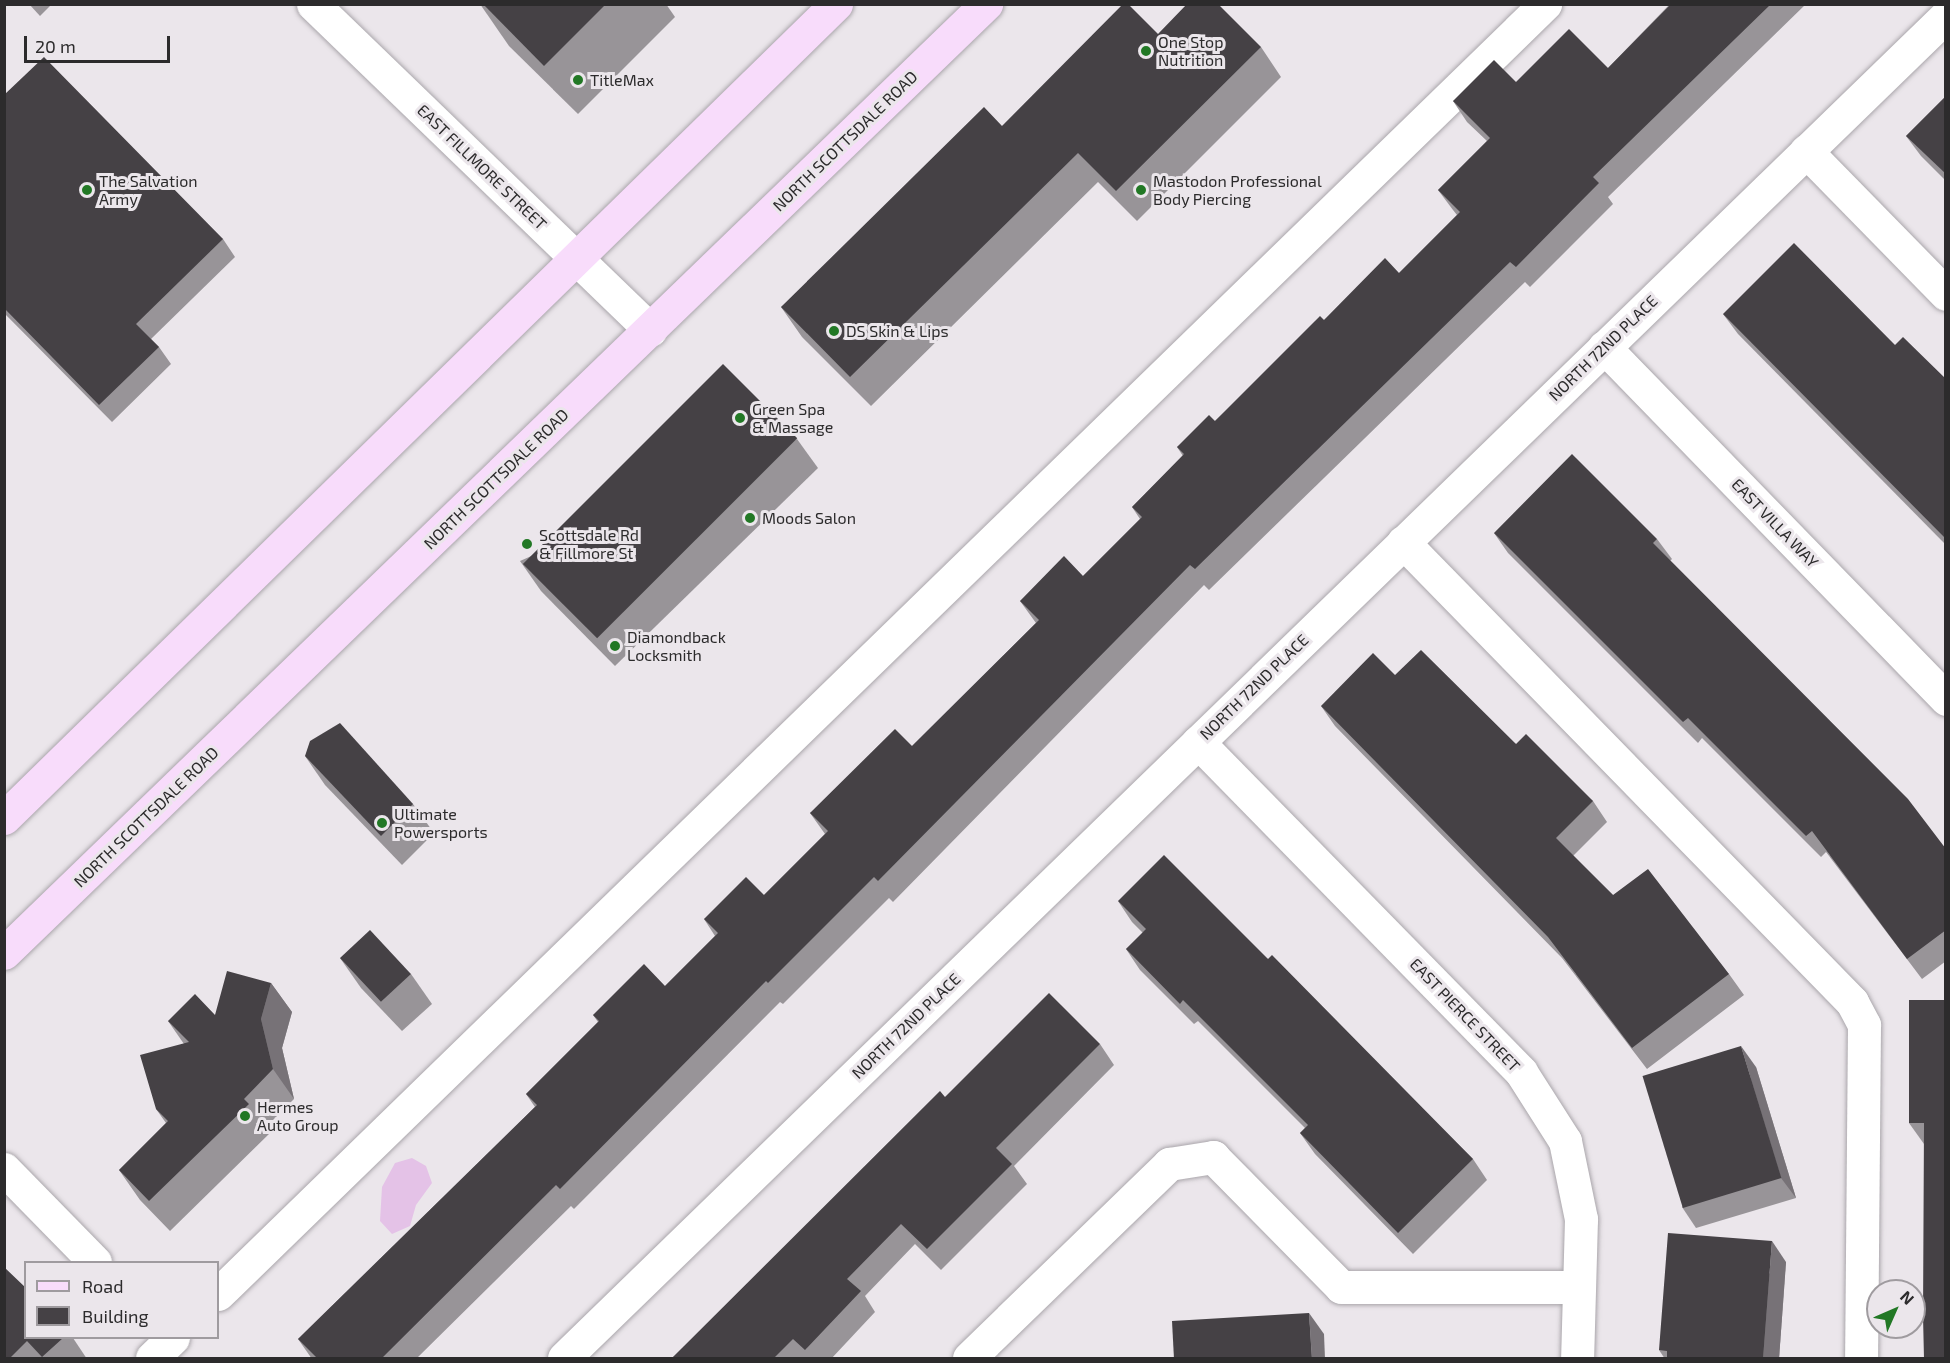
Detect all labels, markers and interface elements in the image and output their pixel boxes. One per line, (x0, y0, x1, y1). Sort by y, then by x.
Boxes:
scale bar (27, 24, 172, 62)
place label: One Stop Nutrition (1158, 32, 1223, 70)
text: 20 m (35, 35, 76, 57)
marker: One Stop Nutrition (1139, 44, 1153, 58)
street label: NORTH SCOTTSDALE ROAD (769, 67, 921, 215)
place label: TitleMax (590, 70, 654, 90)
marker: TitleMax (571, 73, 585, 87)
street label: EAST FILLMORE STREET (413, 100, 551, 234)
place label: The Salvation Army (99, 171, 198, 209)
place label: Mastodon Professional Body Piercing (1153, 171, 1322, 209)
marker: The Salvation Army (80, 183, 94, 197)
marker: Mastodon Professional Body Piercing (1134, 183, 1148, 197)
street label: NORTH 72ND PLACE (1545, 291, 1661, 405)
place label: DS Skin & Lips (846, 321, 949, 341)
marker: DS Skin & Lips (827, 324, 841, 338)
place label: Green Spa & Massage (752, 399, 833, 437)
street label: NORTH SCOTTSDALE ROAD (420, 405, 572, 553)
marker: Green Spa & Massage (733, 411, 747, 425)
street label: EAST VILLA WAY (1727, 474, 1823, 572)
place label: Moods Salon (762, 508, 856, 528)
marker: Moods Salon (743, 511, 757, 525)
place label: Scottsdale Rd & Fillmore St (539, 525, 639, 563)
marker: Scottsdale Rd & Fillmore St (520, 537, 534, 551)
place label: Diamondback Locksmith (627, 627, 726, 665)
street label: NORTH 72ND PLACE (1196, 630, 1312, 744)
marker: Diamondback Locksmith (608, 639, 622, 653)
street label: NORTH SCOTTSDALE ROAD (70, 743, 222, 891)
place label: Ultimate Powersports (394, 804, 488, 842)
marker: Ultimate Powersports (375, 816, 389, 830)
street label: EAST PIERCE STREET (1406, 954, 1524, 1076)
street label: NORTH 72ND PLACE (848, 969, 964, 1083)
place label: Hermes Auto Group (257, 1097, 339, 1135)
marker: Hermes Auto Group (238, 1109, 252, 1123)
legend (24, 1261, 219, 1339)
text: Road (82, 1275, 123, 1297)
north arrow (1866, 1279, 1926, 1339)
text: N (1897, 1287, 1918, 1308)
text: Building (82, 1305, 149, 1327)

